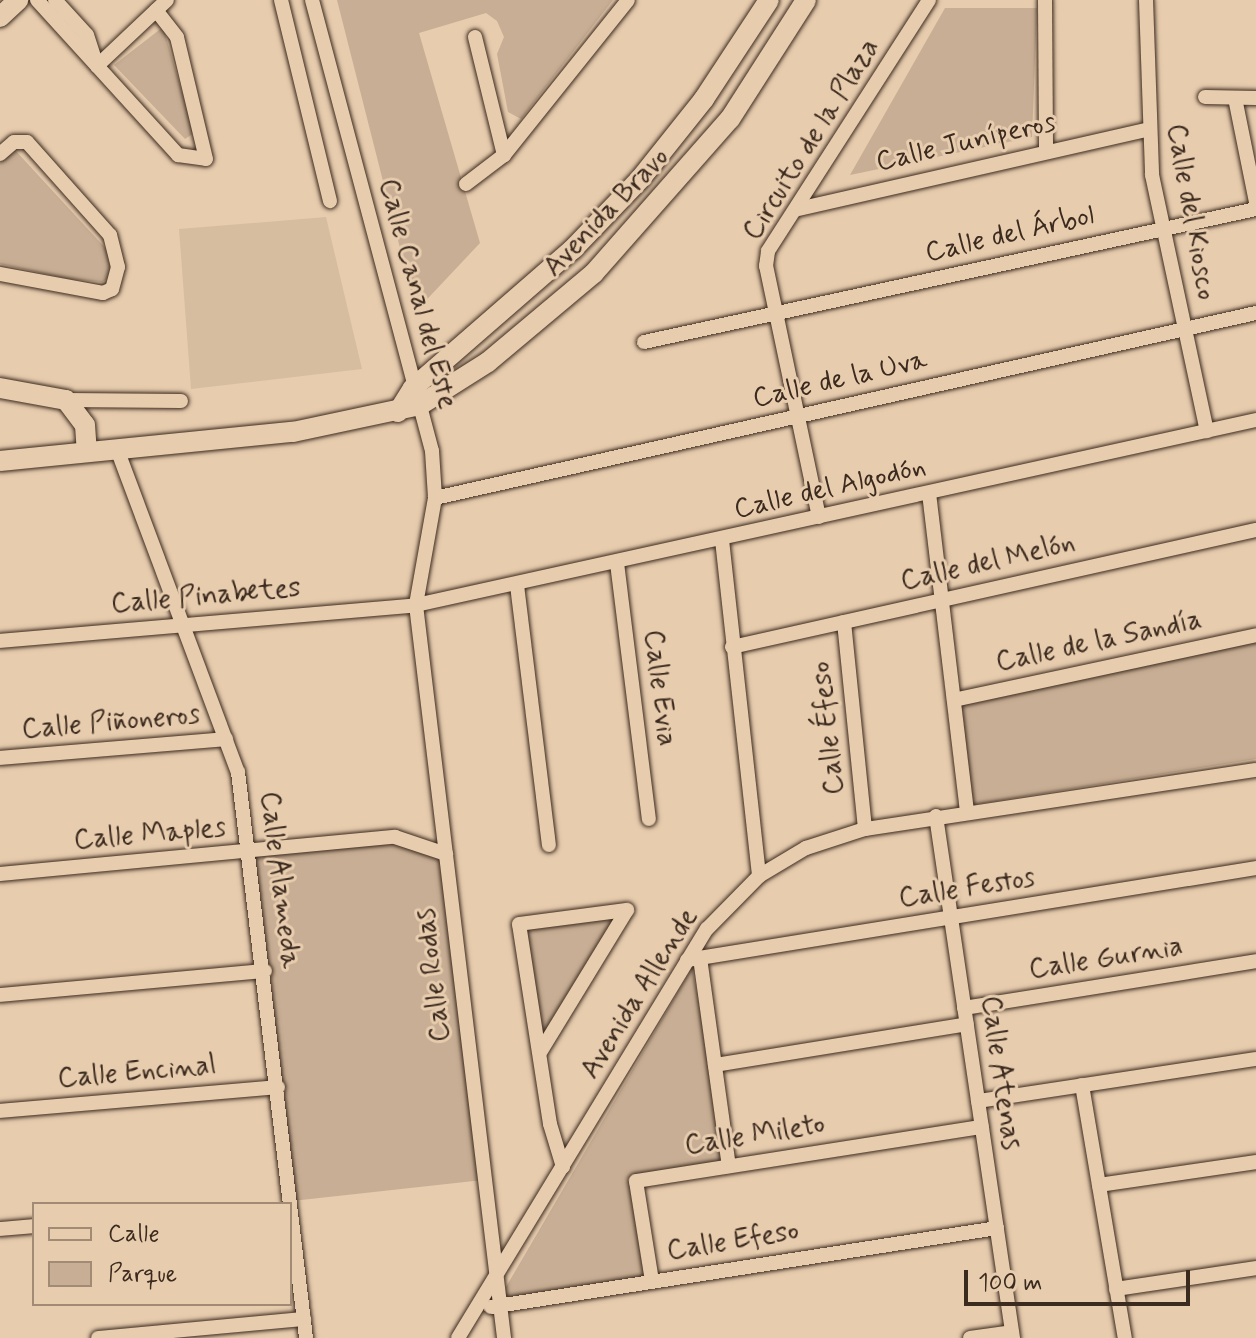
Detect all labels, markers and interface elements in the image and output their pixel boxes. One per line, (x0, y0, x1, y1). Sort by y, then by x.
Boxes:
street label: Circuito de la Plaza (737, 34, 887, 246)
street label: Calle Juníperos (874, 106, 1058, 180)
street label: Calle del Kiosco (1158, 120, 1222, 304)
street label: Avenida Bravo (536, 141, 678, 285)
street label: Calle Canal del Este (370, 176, 464, 412)
street label: Calle del Árbol (922, 199, 1098, 271)
street label: Calle de la Uva (751, 344, 929, 416)
street label: Calle del Algodón (729, 450, 931, 528)
street label: Calle del Melón (897, 526, 1079, 600)
street label: Calle Pinabetes (111, 572, 301, 622)
street label: Calle de la Sandía (991, 603, 1207, 681)
street label: Calle Evia (635, 626, 683, 750)
street label: Calle Éfeso (805, 660, 853, 796)
street label: Calle Piñoneros (21, 699, 201, 747)
street label: Calle Alameda (252, 791, 306, 969)
street label: Calle Maples (74, 812, 226, 858)
street label: Calle Festos (896, 862, 1038, 916)
street label: Avenida Allende (574, 902, 706, 1086)
street label: Calle Rodas (409, 906, 459, 1044)
street label: Calle Gurnia (1026, 930, 1186, 988)
street label: Calle Atenas (972, 992, 1028, 1154)
street label: Calle Encinal (55, 1049, 219, 1097)
street label: Calle Mileto (682, 1108, 828, 1164)
legend (32, 1202, 292, 1306)
street label: Calle Efeso (665, 1215, 801, 1269)
text: Calle (108, 1219, 160, 1250)
scale bar (968, 1254, 1194, 1304)
text: Parque (108, 1259, 177, 1290)
text: 100 m (978, 1268, 1042, 1299)

